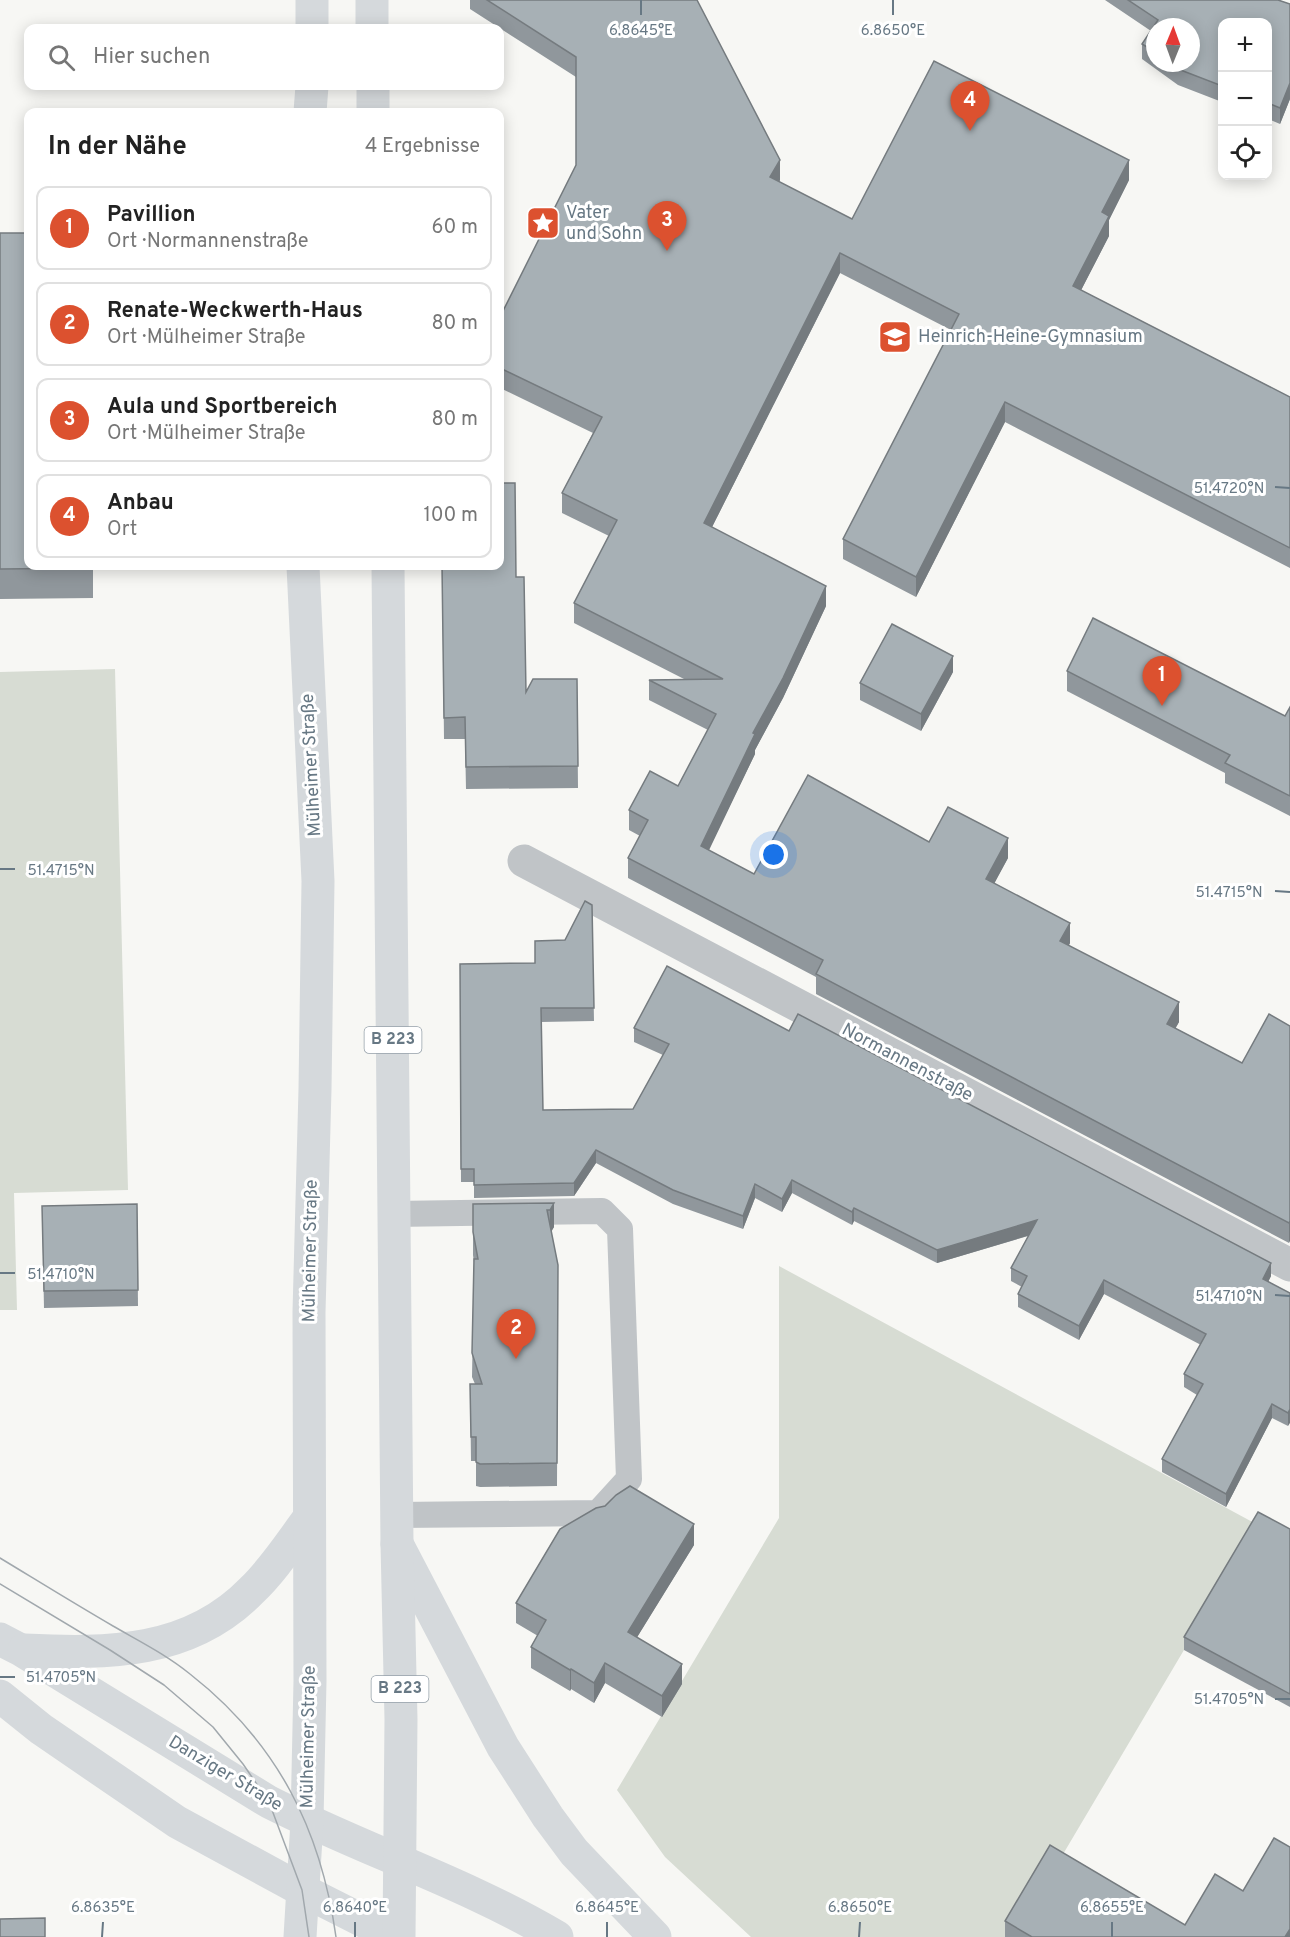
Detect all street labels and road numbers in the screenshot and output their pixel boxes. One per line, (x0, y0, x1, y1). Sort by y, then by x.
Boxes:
street label: Mülheimer Straße (297, 693, 327, 837)
street label: Normannenstraße (837, 1019, 977, 1107)
road number: B 223 (364, 1027, 422, 1053)
street label: Mülheimer Straße (298, 1179, 324, 1323)
street label: Mülheimer Straße (296, 1665, 322, 1809)
road number: B 223 (372, 1676, 428, 1702)
street label: Danziger Straße (164, 1731, 286, 1817)

